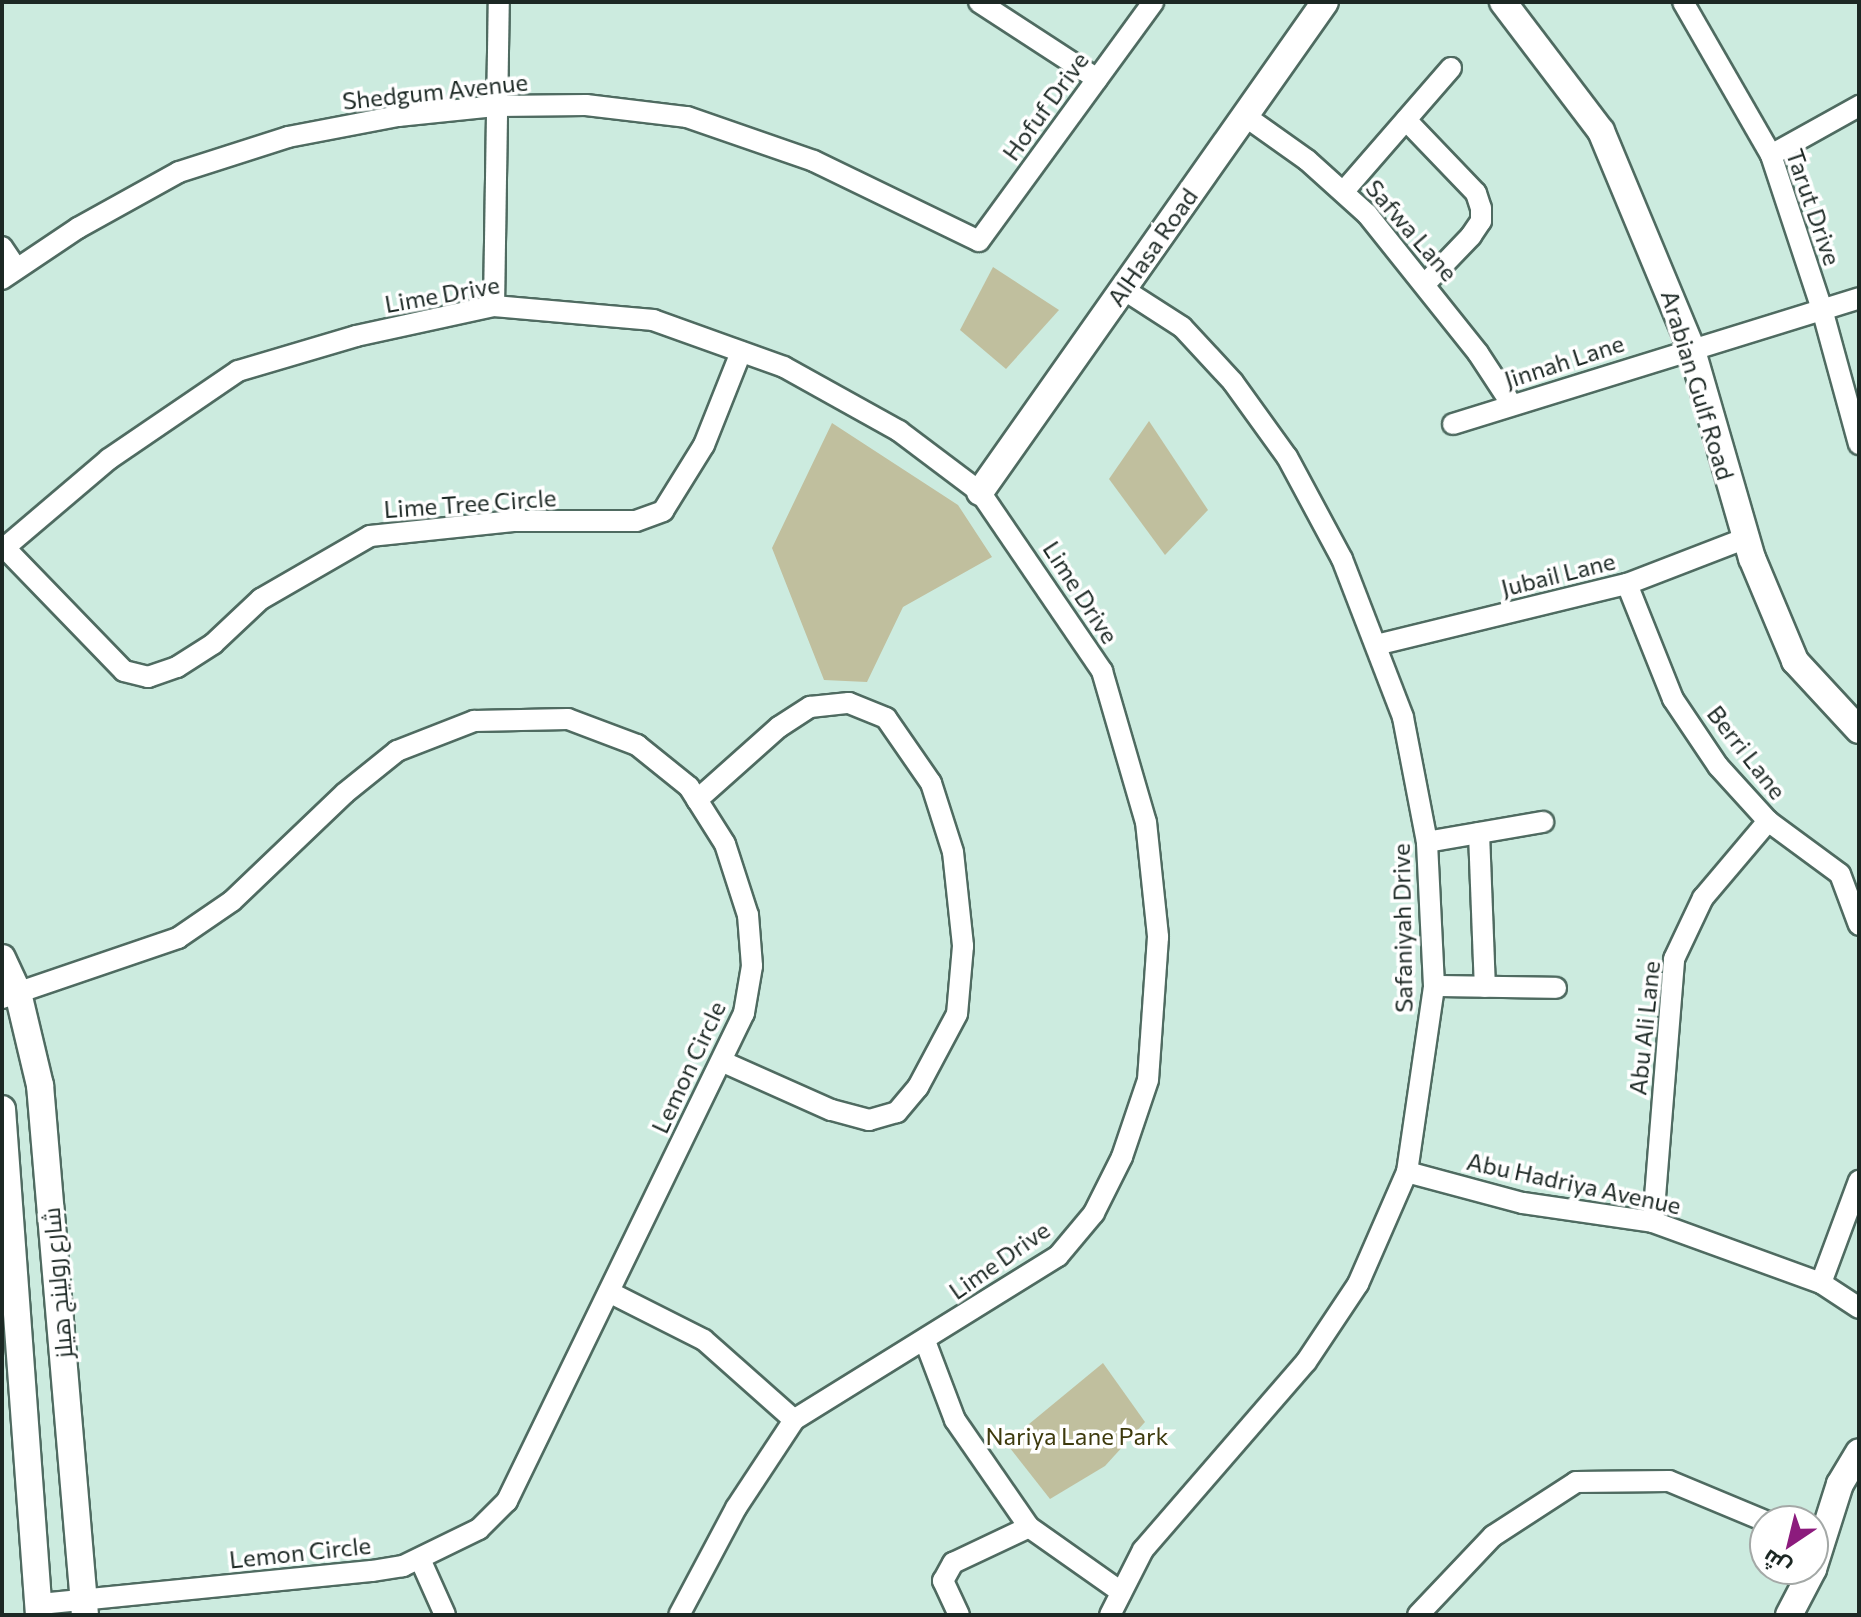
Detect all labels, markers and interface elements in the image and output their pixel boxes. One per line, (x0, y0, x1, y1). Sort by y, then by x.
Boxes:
street label: Hofuf Drive (996, 46, 1094, 166)
street label: Shedgum Avenue (341, 67, 529, 115)
street label: Tarut Drive (1781, 145, 1847, 269)
street label: Safwa Lane (1360, 173, 1464, 287)
street label: AlHasa Road (1101, 183, 1203, 311)
street label: Lime Drive (382, 270, 502, 318)
street label: Arabian Gulf Road (1655, 287, 1741, 483)
street label: Jinnah Lane (1500, 328, 1628, 394)
street label: Lime Tree Circle (383, 483, 557, 523)
street label: Lime Drive (1037, 535, 1125, 649)
street label: Jubail Lane (1498, 546, 1618, 602)
street label: Berri Lane (1702, 699, 1792, 805)
street label: Safaniyah Drive (1386, 843, 1418, 1013)
street label: Abu Ali Lane (1623, 959, 1665, 1097)
street label: Lemon Circle (645, 996, 731, 1138)
street label: Abu Hadriya Avenue (1464, 1146, 1684, 1220)
street label: شارع رولينج هيلز (36, 1206, 78, 1360)
street label: Lime Drive (943, 1215, 1055, 1305)
park label: Nariya Lane Park (985, 1422, 1169, 1450)
north arrow (1749, 1505, 1829, 1585)
street label: Lemon Circle (228, 1530, 372, 1574)
text: ش (1757, 1544, 1795, 1583)

